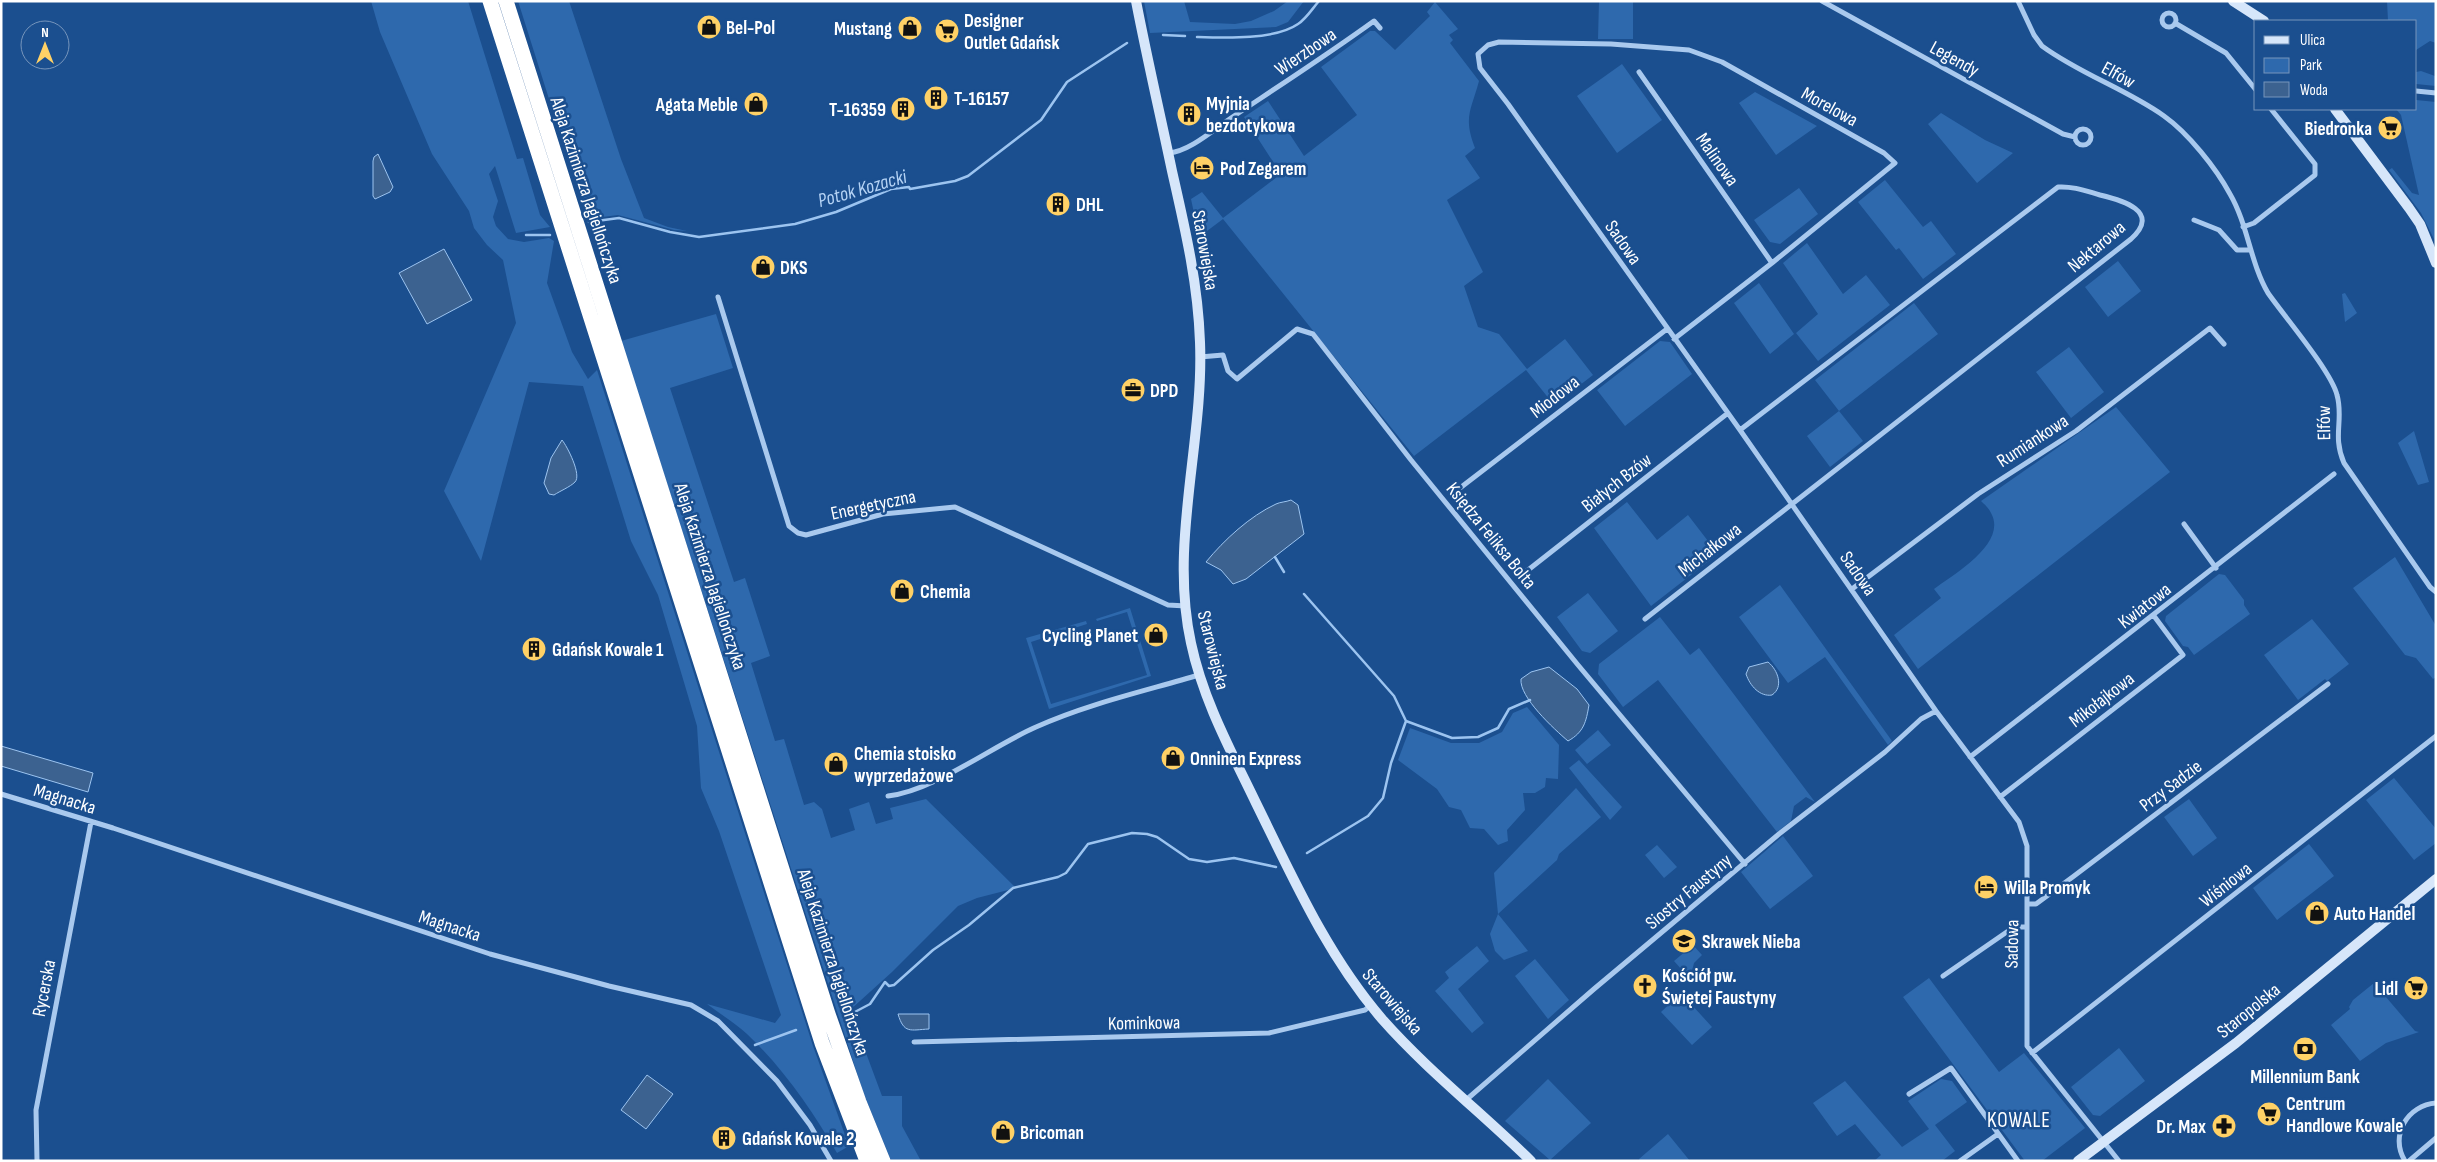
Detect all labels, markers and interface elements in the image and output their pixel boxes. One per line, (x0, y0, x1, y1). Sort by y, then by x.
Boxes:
place label: Designer Outlet Gdańsk (964, 10, 1059, 55)
shop icon: Bel-Pol (696, 14, 722, 40)
shop icon: Mustang (897, 15, 923, 41)
place label: Bel-Pol (726, 17, 775, 40)
place label: Mustang (834, 18, 892, 41)
supermarket icon: Designer Outlet Gdańsk (934, 18, 960, 44)
north arrow (20, 20, 70, 70)
legend (2254, 20, 2417, 110)
street label: Wierzbowa (1271, 23, 1341, 81)
text: N (41, 24, 49, 41)
text: Ulica (2300, 31, 2325, 50)
street label: Legendy (1926, 36, 1984, 83)
text: Park (2300, 56, 2322, 75)
street label: Elfów (2097, 57, 2139, 94)
text: Woda (2300, 81, 2328, 100)
street label: Morelowa (1797, 82, 1862, 132)
building icon: T-16157 (923, 85, 949, 111)
place label: T-16157 (954, 88, 1010, 111)
shop icon: Agata Meble (743, 91, 769, 117)
street label: Aleja Kazimierza Jagiellończyka (544, 93, 627, 287)
place label: Myjnia bezdotykowa (1206, 93, 1295, 138)
place label: Agata Meble (655, 94, 738, 117)
building icon: T-16359 (890, 96, 916, 122)
place label: T-16359 (829, 99, 886, 122)
building icon: Myjnia bezdotykowa (1176, 101, 1202, 127)
supermarket icon: Biedronka (2377, 115, 2403, 141)
place label: Biedronka (2305, 118, 2372, 141)
street label: Malinowa (1690, 129, 1743, 191)
hotel icon: Pod Zegarem (1189, 155, 1215, 181)
place label: Pod Zegarem (1220, 158, 1306, 181)
water label: Potok Kozacki (815, 164, 911, 213)
building icon: DHL (1045, 191, 1071, 217)
place label: DHL (1076, 194, 1104, 217)
street label: Starowiejska (1186, 209, 1223, 292)
street label: Sadowa (1599, 216, 1646, 269)
street label: Nektarowa (2063, 216, 2131, 278)
shop icon: DKS (750, 254, 776, 280)
place label: DKS (780, 257, 808, 280)
street label: Miodowa (1526, 371, 1584, 424)
office icon: DPD (1120, 377, 1146, 403)
place label: DPD (1150, 380, 1178, 403)
street label: Elfów (2313, 405, 2336, 441)
street label: Rumiankowa (1993, 410, 2073, 473)
street label: Białych Bzów (1577, 449, 1657, 518)
street label: Księdza Feliksa Bolta (1441, 478, 1541, 594)
street label: Aleja Kazimierza Jagiellończyka (668, 479, 751, 673)
street label: Energetyczna (829, 485, 918, 526)
street label: Michałkowa (1674, 518, 1746, 582)
street label: Sadowa (1834, 547, 1881, 600)
shop icon: Chemia (889, 578, 915, 604)
street label: Kwiatowa (2114, 578, 2176, 634)
place label: Chemia (920, 581, 971, 604)
street label: Starowiejska (1192, 608, 1233, 692)
shop icon: Cycling Planet (1143, 622, 1169, 648)
place label: Cycling Planet (1042, 625, 1138, 648)
building icon: Gdańsk Kowale 1 (521, 636, 547, 662)
place label: Gdańsk Kowale 1 (552, 639, 664, 662)
street label: Mikołajkowa (2065, 668, 2139, 733)
place label: Chemia stoisko wyprzedażowe (854, 743, 956, 788)
shop icon: Onninen Express (1160, 745, 1186, 771)
place label: Onninen Express (1190, 748, 1301, 771)
shop icon: Chemia stoisko wyprzedażowe (823, 751, 849, 777)
street label: Przy Sadzie (2135, 755, 2207, 817)
street label: Magnacka (31, 779, 98, 820)
street label: Siostry Faustyny (1641, 849, 1737, 935)
street label: Wiśniowa (2195, 858, 2257, 913)
street label: Aleja Kazimierza Jagiellończyka (791, 865, 874, 1059)
hotel icon: Willa Promyk (1973, 874, 1999, 900)
place label: Willa Promyk (2004, 877, 2091, 900)
shop icon: Auto Handel (2304, 900, 2330, 926)
place label: Auto Handel (2333, 903, 2415, 926)
street label: Magnacka (416, 906, 483, 947)
street label: Sadowa (2001, 919, 2024, 969)
school or university icon: Skrawek Nieba (1671, 928, 1697, 954)
place label: Skrawek Nieba (1702, 931, 1800, 954)
street label: Rycerska (28, 958, 61, 1019)
street label: Starowiejska (1357, 964, 1427, 1040)
place label: Kościół pw. Świętej Faustyny (1662, 965, 1776, 1010)
church icon: Kościół pw. Świętej Faustyny (1632, 973, 1658, 999)
supermarket icon: Lidl (2403, 975, 2429, 1001)
place label: Lidl (2375, 978, 2398, 1001)
street label: Staropolska (2213, 979, 2285, 1044)
street label: Kominkowa (1108, 1011, 1180, 1036)
bank icon: Millennium Bank (2292, 1036, 2318, 1062)
place label: Millennium Bank (2250, 1066, 2360, 1089)
place label: Centrum Handlowe Kowale (2286, 1093, 2403, 1138)
supermarket icon: Centrum Handlowe Kowale (2256, 1101, 2282, 1127)
district label: KOWALE (1987, 1108, 2051, 1133)
pharmacy icon: Dr. Max (2211, 1113, 2237, 1139)
place label: Dr. Max (2156, 1116, 2206, 1139)
shop icon: Bricoman (990, 1119, 1016, 1145)
place label: Bricoman (1020, 1122, 1084, 1145)
building icon: Gdańsk Kowale 2 (711, 1125, 737, 1151)
place label: Gdańsk Kowale 2 (742, 1128, 854, 1151)

